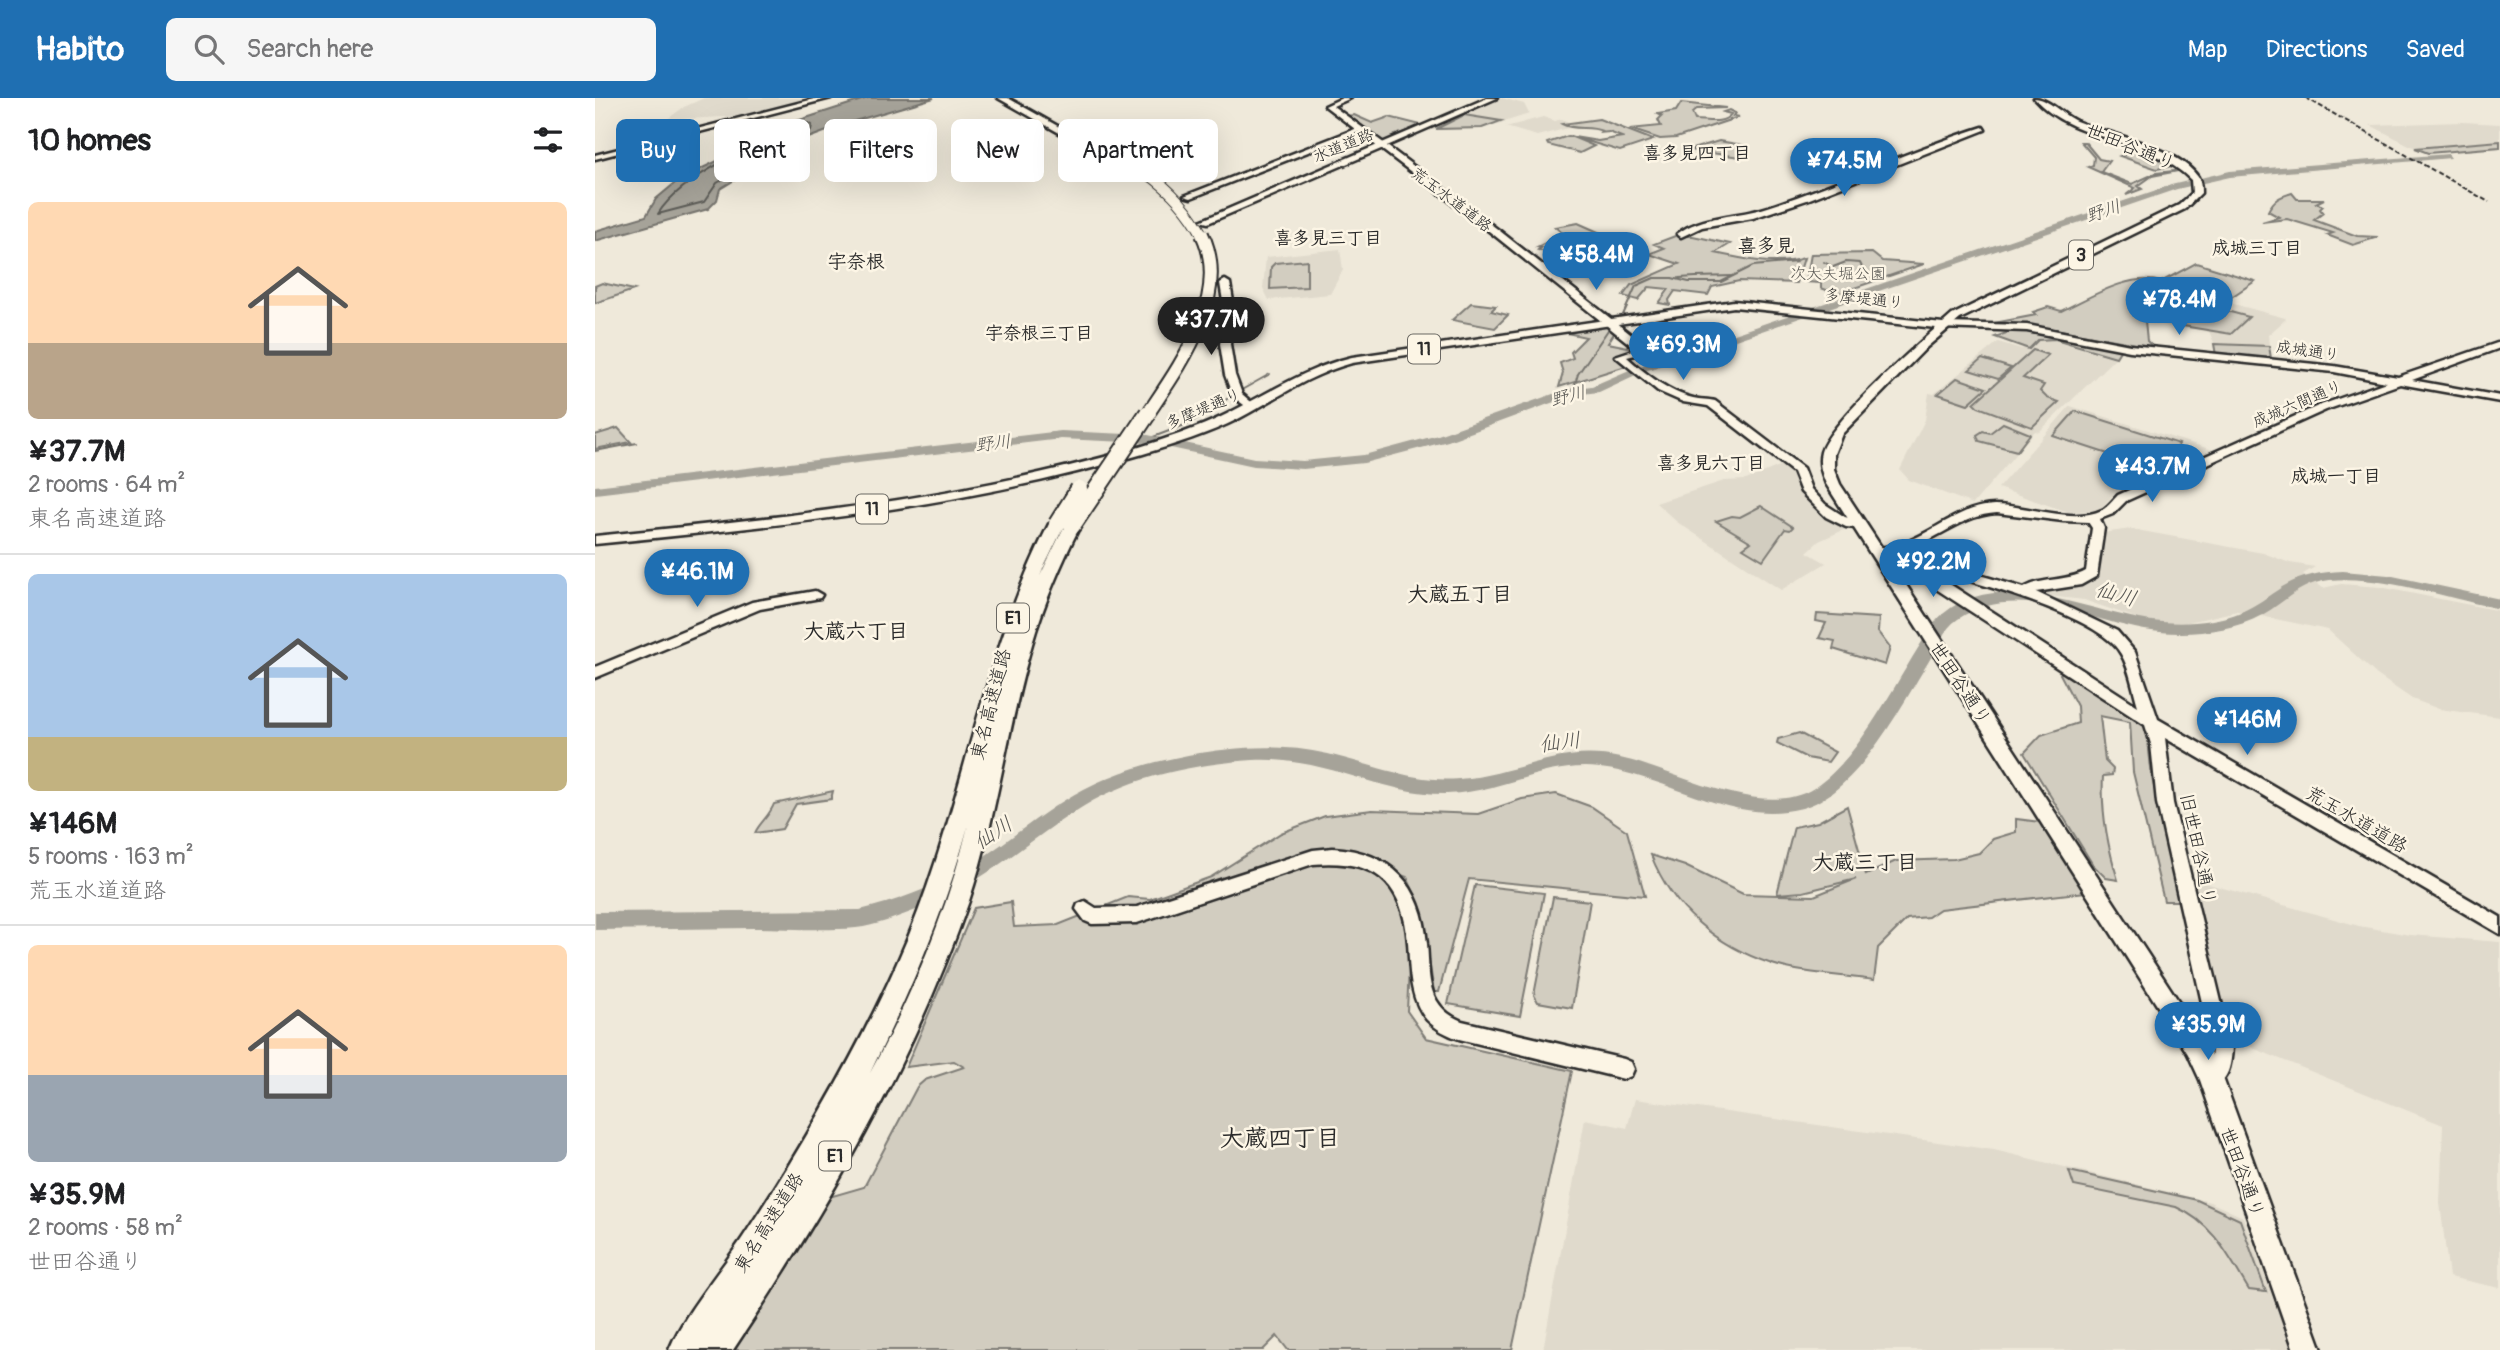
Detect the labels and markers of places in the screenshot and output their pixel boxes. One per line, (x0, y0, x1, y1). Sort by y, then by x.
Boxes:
pin: ¥74.5M (1787, 139, 1901, 198)
pin: ¥58.4M (1539, 232, 1653, 292)
pin: ¥78.4M (2122, 278, 2236, 337)
pin: ¥37.7M (1154, 298, 1268, 357)
pin: ¥69.3M (1626, 322, 1740, 382)
pin: ¥43.7M (2095, 444, 2209, 504)
pin: ¥92.2M (1876, 540, 1990, 599)
pin: ¥46.1M (640, 550, 754, 609)
pin: ¥146M (2198, 698, 2296, 757)
pin: ¥35.9M (2151, 1002, 2265, 1062)

